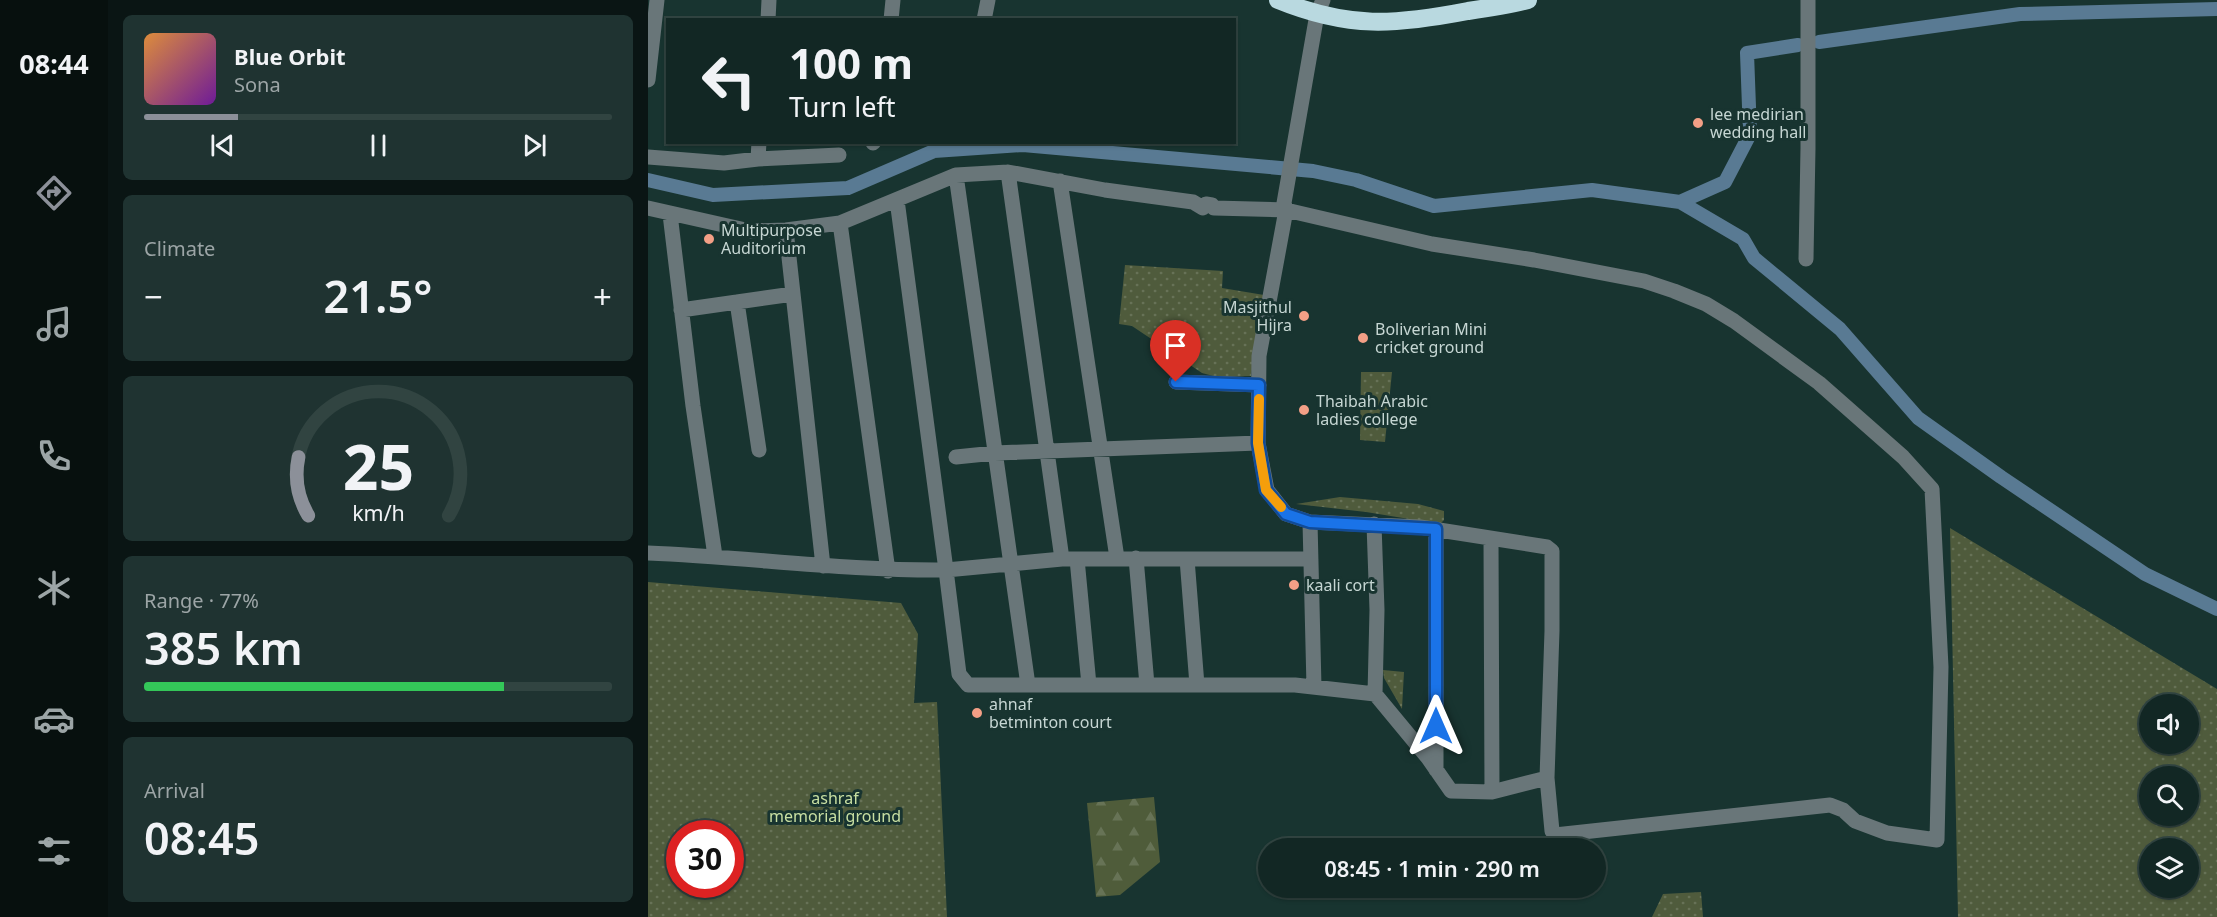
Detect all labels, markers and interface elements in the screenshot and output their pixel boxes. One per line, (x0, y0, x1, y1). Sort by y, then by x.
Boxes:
text: 100 m (789, 34, 913, 91)
text: Blue Orbit (234, 41, 346, 71)
icon: left (690, 42, 768, 120)
text: 08:44 (19, 45, 89, 82)
text: Sona (234, 71, 281, 98)
text: Turn left (789, 88, 895, 125)
place label: lee medirian wedding hall (1710, 103, 1806, 143)
marker: lee medirian wedding hall (1691, 116, 1705, 130)
icon: previous (206, 129, 239, 162)
icon: pause (362, 129, 395, 162)
icon: next (518, 129, 551, 162)
icon: directions (33, 172, 75, 214)
place label: Multipurpose Auditorium (721, 219, 822, 259)
marker: Multipurpose Auditorium (702, 232, 716, 246)
text: Climate (144, 235, 215, 262)
text: 21.5° (324, 265, 432, 326)
text: − (144, 274, 163, 319)
text: + (593, 274, 612, 319)
place label: Masjithul Hijra (1223, 296, 1292, 336)
icon: music (33, 303, 75, 345)
marker: Masjithul Hijra (1297, 309, 1311, 323)
place label: Boliverian Mini cricket ground (1375, 318, 1487, 358)
pin (1150, 320, 1201, 382)
icon: arrive (1159, 329, 1192, 362)
marker: Boliverian Mini cricket ground (1356, 331, 1370, 345)
place label: Thaibah Arabic ladies college (1316, 390, 1428, 430)
marker: Thaibah Arabic ladies college (1297, 403, 1311, 417)
text: 25 (342, 423, 414, 508)
icon: phone (33, 435, 75, 477)
text: km/h (352, 498, 404, 527)
icon: climate (33, 567, 75, 609)
place label: kaali cort (1306, 574, 1375, 596)
marker: kaali cort (1287, 578, 1301, 592)
text: Range · 77% (144, 587, 259, 614)
text: 385 km (144, 617, 303, 678)
place label: ahnaf betminton court (989, 693, 1112, 733)
position arrow (1404, 694, 1468, 758)
map controls (2139, 694, 2199, 898)
button: sound (2139, 694, 2199, 754)
icon: car (33, 698, 75, 740)
marker: ahnaf betminton court (970, 706, 984, 720)
button: search (2139, 766, 2199, 826)
text: Arrival (144, 777, 205, 804)
park label: ashraf memorial ground (769, 787, 901, 827)
text: 08:45 (144, 807, 259, 868)
speed limit sign: 30 (666, 820, 744, 898)
icon: filters (33, 830, 75, 872)
button: layers (2139, 838, 2199, 898)
text: 08:45 · 1 min · 290 m (1324, 853, 1540, 883)

